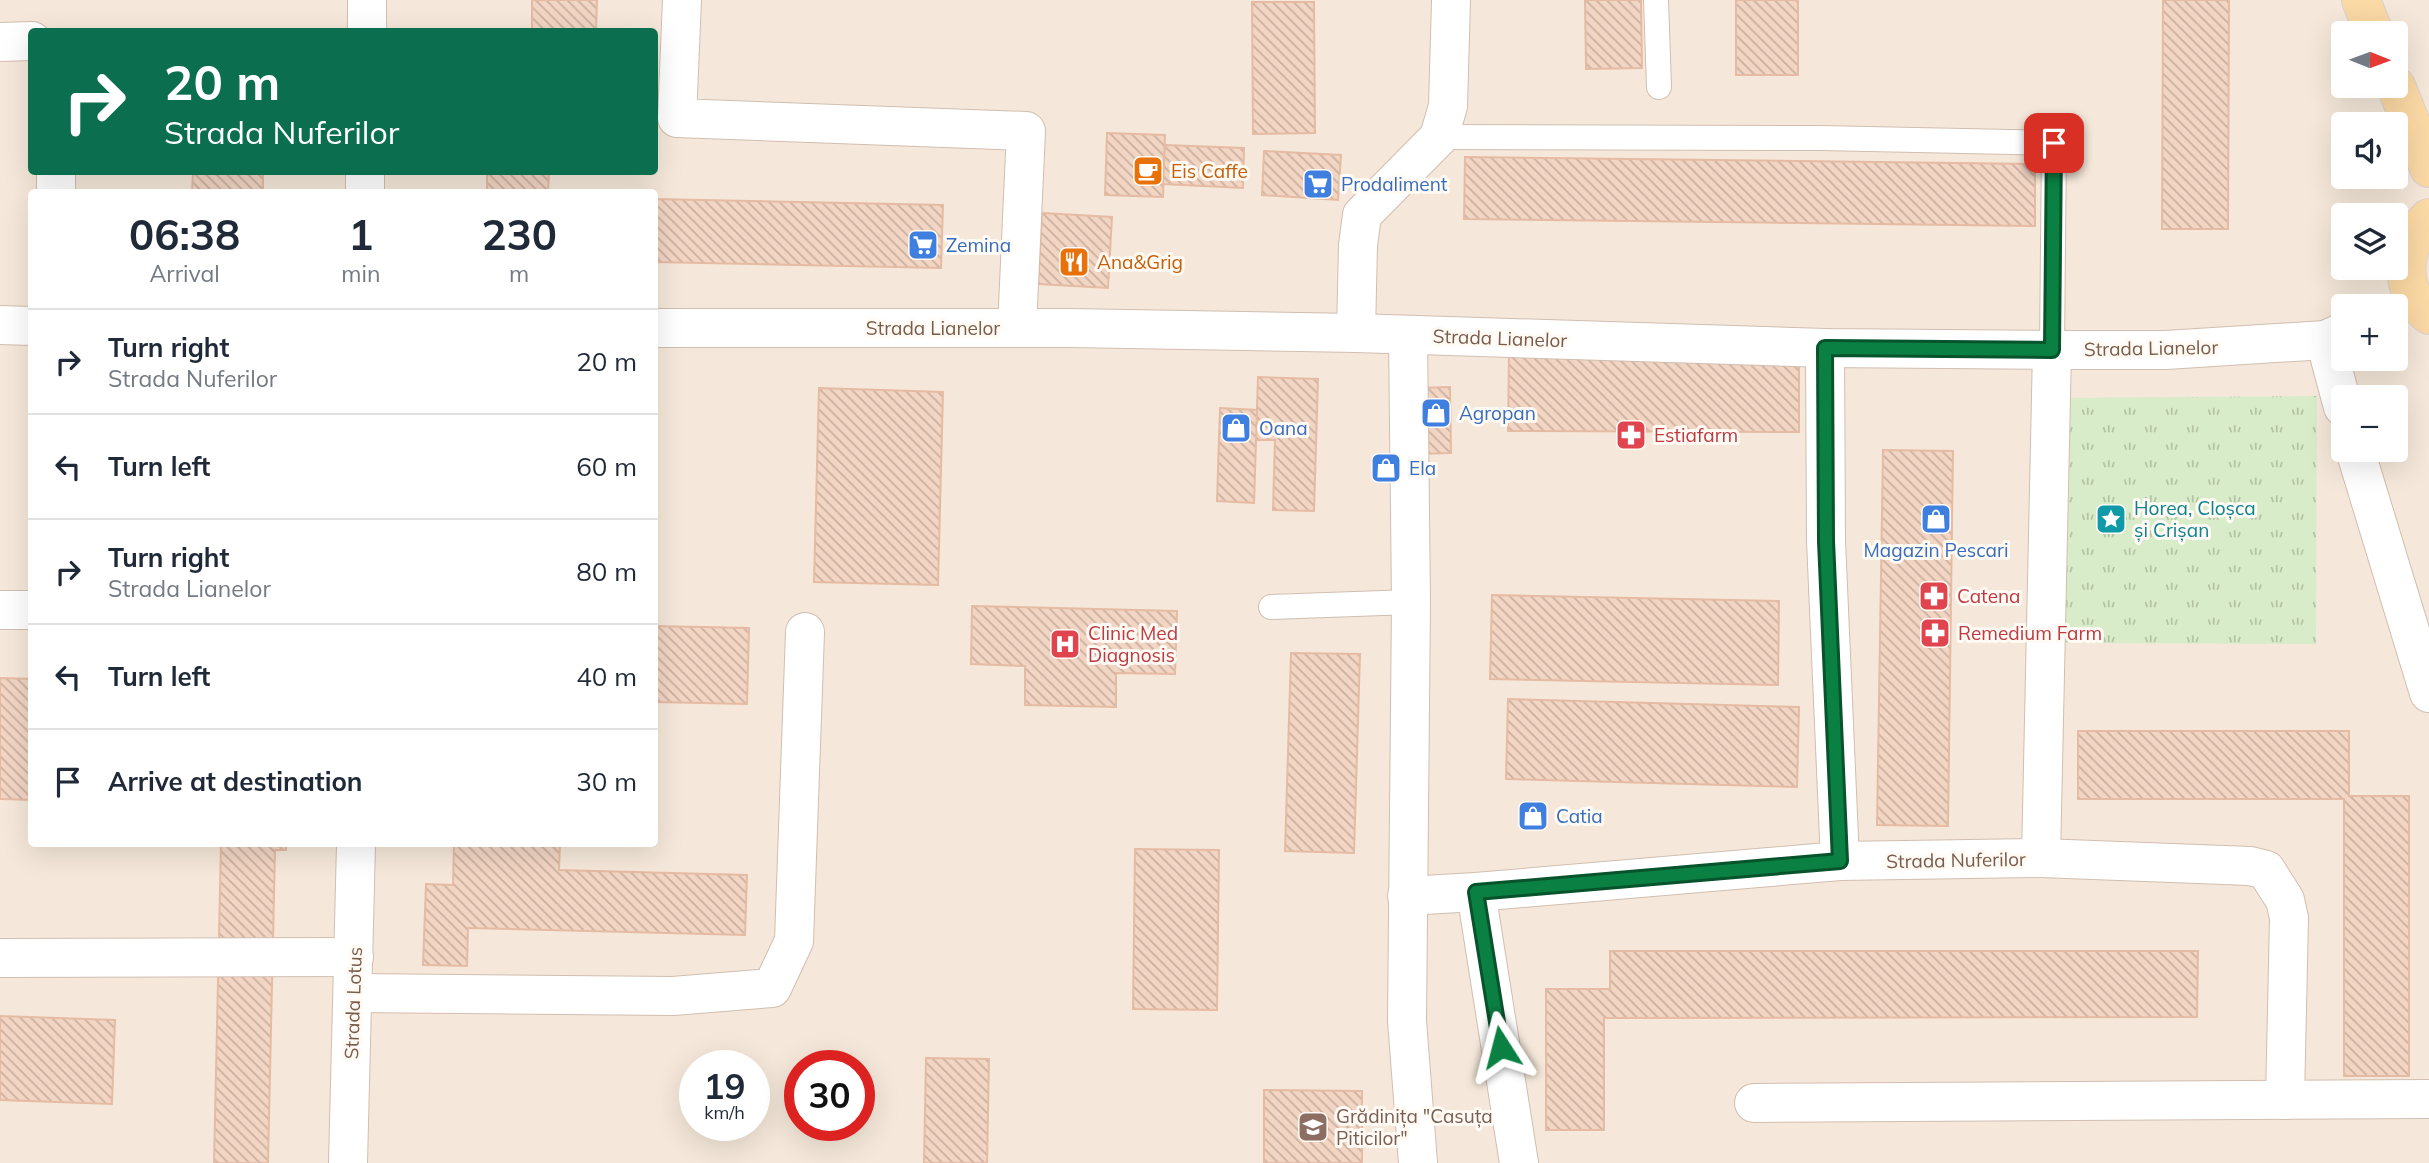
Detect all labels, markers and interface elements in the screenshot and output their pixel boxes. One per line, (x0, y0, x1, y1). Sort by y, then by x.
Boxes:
north arrow (2331, 21, 2408, 98)
map controls (2331, 21, 2408, 462)
text: 20 m (164, 51, 280, 112)
icon: right (49, 56, 140, 147)
text: Strada Nuferilor (164, 112, 399, 152)
button: sound (2331, 112, 2408, 189)
pin (2024, 113, 2084, 173)
icon: arrive (2035, 124, 2073, 162)
cafe icon: Eis Caffe (1131, 154, 1165, 188)
place label: Eis Caffe (1171, 159, 1248, 183)
supermarket icon: Prodaliment (1301, 167, 1335, 201)
place label: Prodaliment (1341, 172, 1448, 196)
button: layers (2331, 203, 2408, 280)
text: 06:38 (129, 208, 240, 261)
text: 1 (348, 208, 373, 261)
text: 230 (481, 208, 557, 261)
supermarket icon: Zemina (906, 228, 940, 262)
place label: Zemina (946, 233, 1011, 257)
restaurant icon: Ana&Grig (1057, 245, 1091, 279)
place label: Ana&Grig (1097, 250, 1183, 274)
text: Arrival (149, 259, 220, 288)
text: min (341, 259, 380, 288)
text: m (509, 259, 529, 288)
button: + (2331, 294, 2408, 371)
street label: Strada Lianelor (866, 316, 1000, 340)
street label: Strada Lianelor (1432, 324, 1568, 352)
text: Turn right (108, 331, 229, 364)
street label: Strada Lianelor (2084, 335, 2219, 361)
icon: right (49, 343, 87, 381)
text: 20 m (576, 345, 637, 378)
text: Strada Nuferilor (108, 364, 277, 393)
button: − (2331, 385, 2408, 462)
shop icon: Agropan (1419, 396, 1453, 430)
place label: Agropan (1459, 401, 1536, 425)
shop icon: Oana (1219, 411, 1253, 445)
place label: Oana (1259, 416, 1308, 440)
pharmacy icon: Estiafarm (1614, 418, 1648, 452)
place label: Estiafarm (1654, 423, 1738, 447)
icon: left (49, 448, 87, 486)
text: Turn left (108, 450, 210, 483)
text: 60 m (576, 450, 637, 483)
shop icon: Ela (1369, 451, 1403, 485)
place label: Ela (1409, 456, 1436, 480)
place label: Horea, Cloșca și Crișan (2134, 496, 2256, 543)
shop icon: Magazin Pescari (1919, 502, 1953, 536)
place icon: Horea, Cloșca și Crișan (2094, 502, 2128, 536)
place label: Magazin Pescari (1864, 538, 2008, 562)
text: Turn right (108, 541, 229, 574)
icon: right (49, 553, 87, 591)
text: 80 m (576, 555, 637, 588)
text: Strada Lianelor (108, 574, 271, 603)
pharmacy icon: Catena (1917, 579, 1951, 613)
place label: Catena (1957, 584, 2021, 608)
pharmacy icon: Remedium Farm (1918, 616, 1952, 650)
place label: Clinic Med Diagnosis (1088, 621, 1178, 667)
place label: Remedium Farm (1958, 621, 2102, 645)
hospital icon: Clinic Med Diagnosis (1048, 627, 1082, 661)
icon: left (49, 658, 87, 696)
text: Turn left (108, 660, 210, 693)
text: 40 m (576, 660, 637, 693)
icon: arrive (49, 763, 87, 801)
text: Arrive at destination (108, 765, 363, 798)
text: 30 m (576, 765, 637, 798)
shop icon: Catia (1516, 799, 1550, 833)
place label: Catia (1556, 804, 1603, 828)
street label: Strada Nuferilor (1886, 847, 2026, 873)
street label: Strada Lotus (339, 946, 367, 1060)
position arrow (1464, 1010, 1538, 1084)
speed limit sign: 30 (784, 1050, 875, 1141)
text: 19 (703, 1064, 746, 1108)
text: km/h (704, 1101, 745, 1124)
place label: Grădinița "Casuța Piticilor" (1336, 1104, 1493, 1150)
school or university icon: Grădinița "Casuța Piticilor" (1296, 1110, 1330, 1144)

